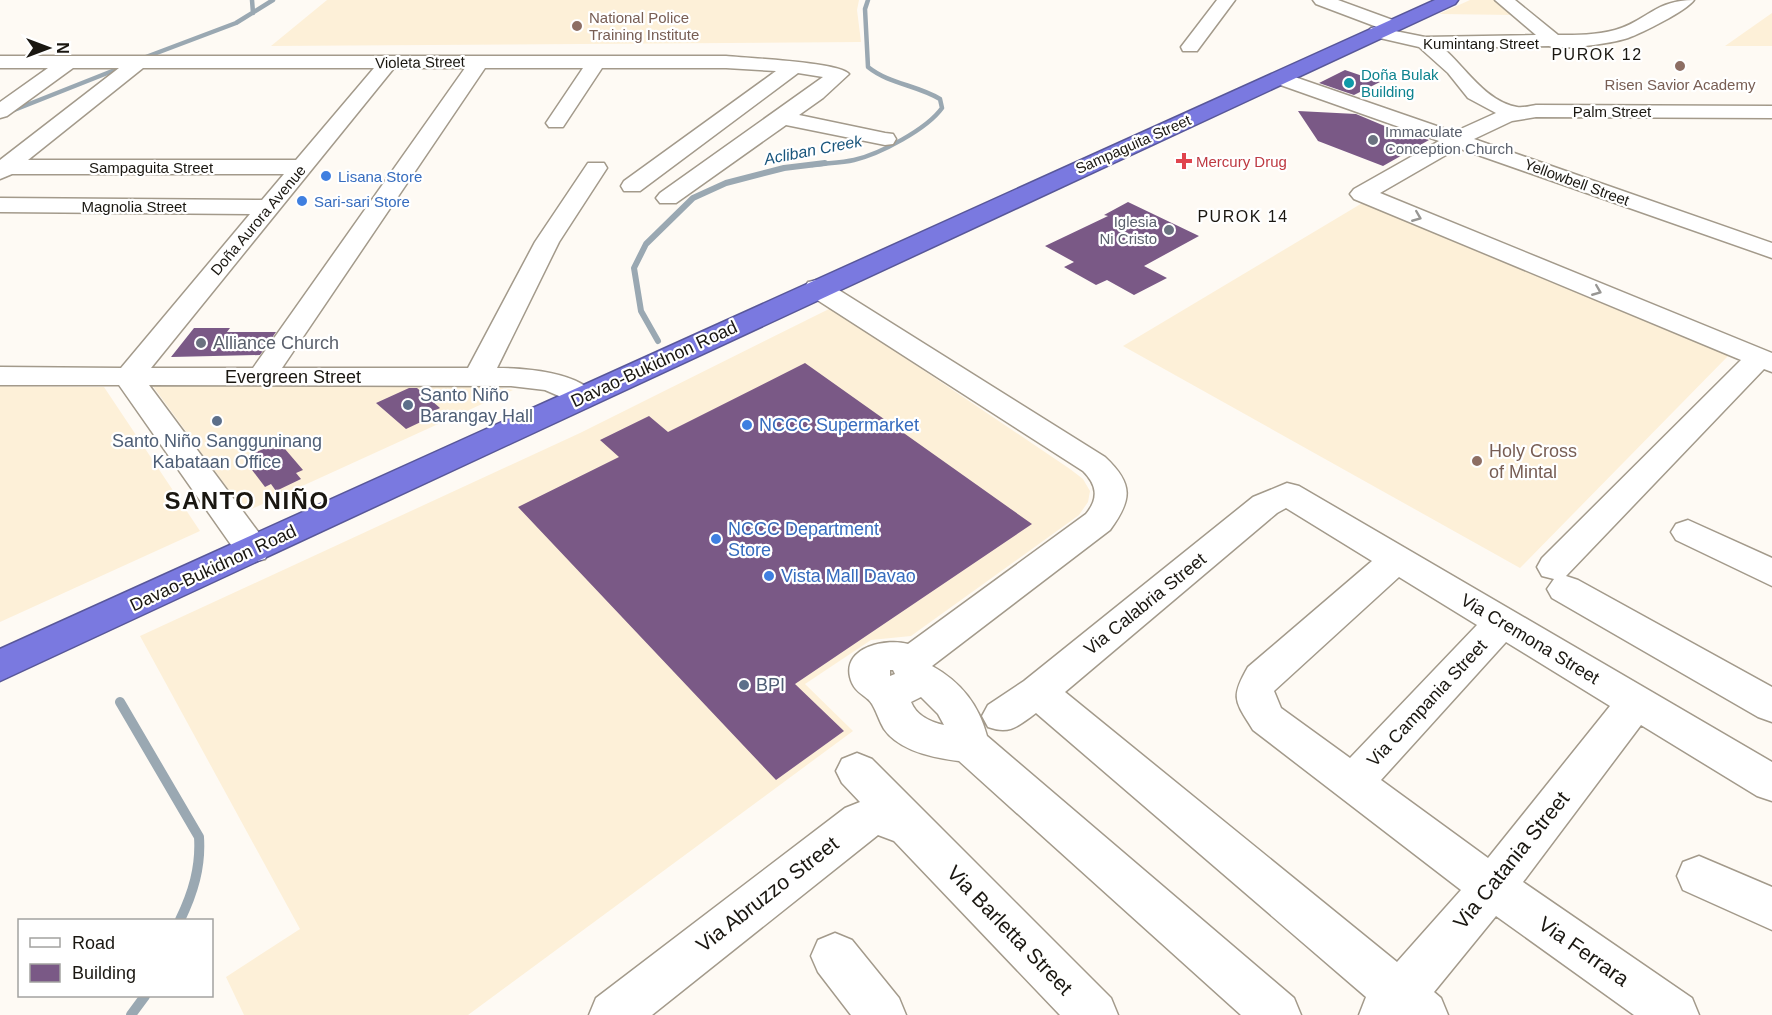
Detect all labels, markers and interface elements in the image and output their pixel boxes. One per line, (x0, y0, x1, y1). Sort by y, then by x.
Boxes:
place label: National Police Training Institute (589, 9, 699, 43)
north arrow (18, 18, 78, 78)
marker: National Police Training Institute (570, 19, 584, 33)
street label: Kumintang Street (1423, 35, 1540, 52)
text: N (54, 42, 71, 54)
district label: PUROK 12 (1551, 46, 1643, 63)
street label: Violeta Street (375, 53, 466, 71)
marker: Risen Savior Academy (1673, 59, 1687, 73)
place label: Doña Bulak Building (1361, 66, 1439, 100)
marker: Doña Bulak Building (1342, 76, 1356, 90)
place label: Risen Savior Academy (1605, 76, 1756, 93)
street label: Palm Street (1573, 103, 1652, 120)
street label: Sampaguita Street (1073, 111, 1194, 177)
place label: Immaculate Conception Church (1385, 123, 1513, 157)
water label: Acliban Creek (762, 132, 864, 168)
marker: Immaculate Conception Church (1366, 133, 1380, 147)
place label: Mercury Drug (1196, 153, 1287, 170)
marker: Mercury Drug (1177, 154, 1191, 168)
street label: Yellowbell Street (1522, 155, 1633, 209)
street label: Sampaguita Street (89, 159, 214, 176)
street label: Doña Aurora Avenue (207, 162, 309, 278)
place label: Lisana Store (338, 168, 422, 185)
marker: Lisana Store (319, 169, 333, 183)
place label: Sari-sari Store (314, 193, 410, 210)
marker: Sari-sari Store (295, 194, 309, 208)
street label: Magnolia Street (81, 198, 187, 215)
district label: PUROK 14 (1197, 208, 1289, 225)
one-way arrow (1410, 210, 1421, 222)
place label: Iglesia Ni Cristo (1099, 213, 1158, 247)
marker: Iglesia Ni Cristo (1162, 223, 1176, 237)
one-way arrow (1591, 284, 1602, 296)
street label: Davao-Bukidnon Road (568, 317, 740, 411)
place label: Alliance Church (213, 333, 339, 353)
marker: Alliance Church (194, 336, 208, 350)
street label: Evergreen Street (225, 367, 361, 387)
place label: Santo Niño Barangay Hall (420, 385, 533, 426)
marker: Santo Niño Barangay Hall (401, 398, 415, 412)
marker: Santo Niño Sangguninang Kabataan Office (210, 414, 224, 428)
place label: NCCC Supermarket (759, 415, 919, 435)
marker: NCCC Supermarket (740, 418, 754, 432)
place label: Santo Niño Sangguninang Kabataan Office (112, 431, 322, 472)
place label: Holy Cross of Mintal (1489, 441, 1577, 482)
marker: Holy Cross of Mintal (1470, 454, 1484, 468)
district label: SANTO NIÑO (164, 487, 330, 514)
place label: NCCC Department Store (728, 519, 879, 560)
street label: Davao-Bukidnon Road (127, 521, 299, 615)
marker: NCCC Department Store (709, 532, 723, 546)
street label: Via Calabria Street (1080, 549, 1210, 659)
place label: Vista Mall Davao (781, 566, 916, 586)
marker: Vista Mall Davao (762, 569, 776, 583)
street label: Via Cremona Street (1457, 590, 1603, 688)
street label: Via Campania Street (1363, 636, 1491, 770)
place label: BPI (756, 675, 785, 695)
marker: BPI (737, 678, 751, 692)
street label: Via Catania Street (1449, 787, 1574, 933)
street label: Via Abruzzo Street (692, 831, 843, 956)
street label: Via Barletta Street (943, 861, 1077, 999)
street label: Via Ferrara (1535, 912, 1634, 991)
legend (18, 919, 213, 997)
text: Road (72, 933, 115, 953)
text: Building (72, 963, 136, 983)

